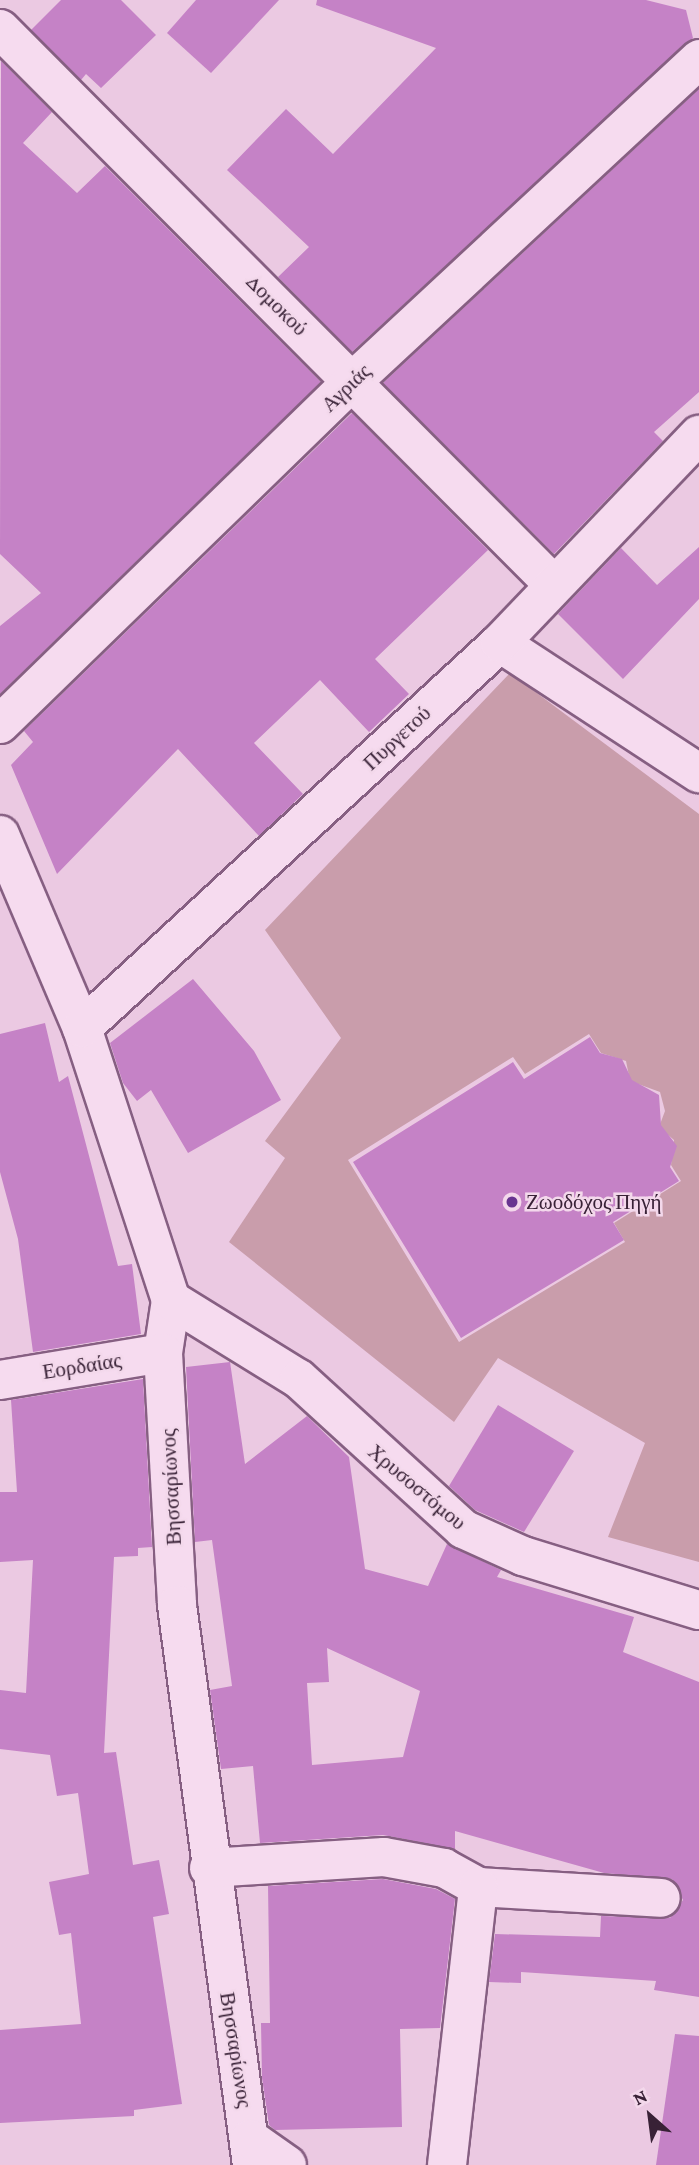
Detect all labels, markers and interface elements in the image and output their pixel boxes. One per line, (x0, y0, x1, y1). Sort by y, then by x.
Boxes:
street label: Δομοκού (241, 269, 313, 341)
street label: Αγριάς (316, 359, 376, 417)
street label: Πυργετού (358, 700, 436, 776)
place label: Ζωοδόχος Πηγή (526, 1189, 662, 1215)
marker: Ζωοδόχος Πηγή (504, 1194, 520, 1210)
street label: Εορδαίας (41, 1347, 123, 1385)
street label: Βησσαρίωνος (155, 1428, 187, 1546)
street label: Χρυσοστόμου (363, 1439, 471, 1535)
street label: Βησσαρίωνος (214, 1990, 258, 2110)
north arrow (615, 2081, 685, 2151)
text: N (629, 2085, 651, 2109)

